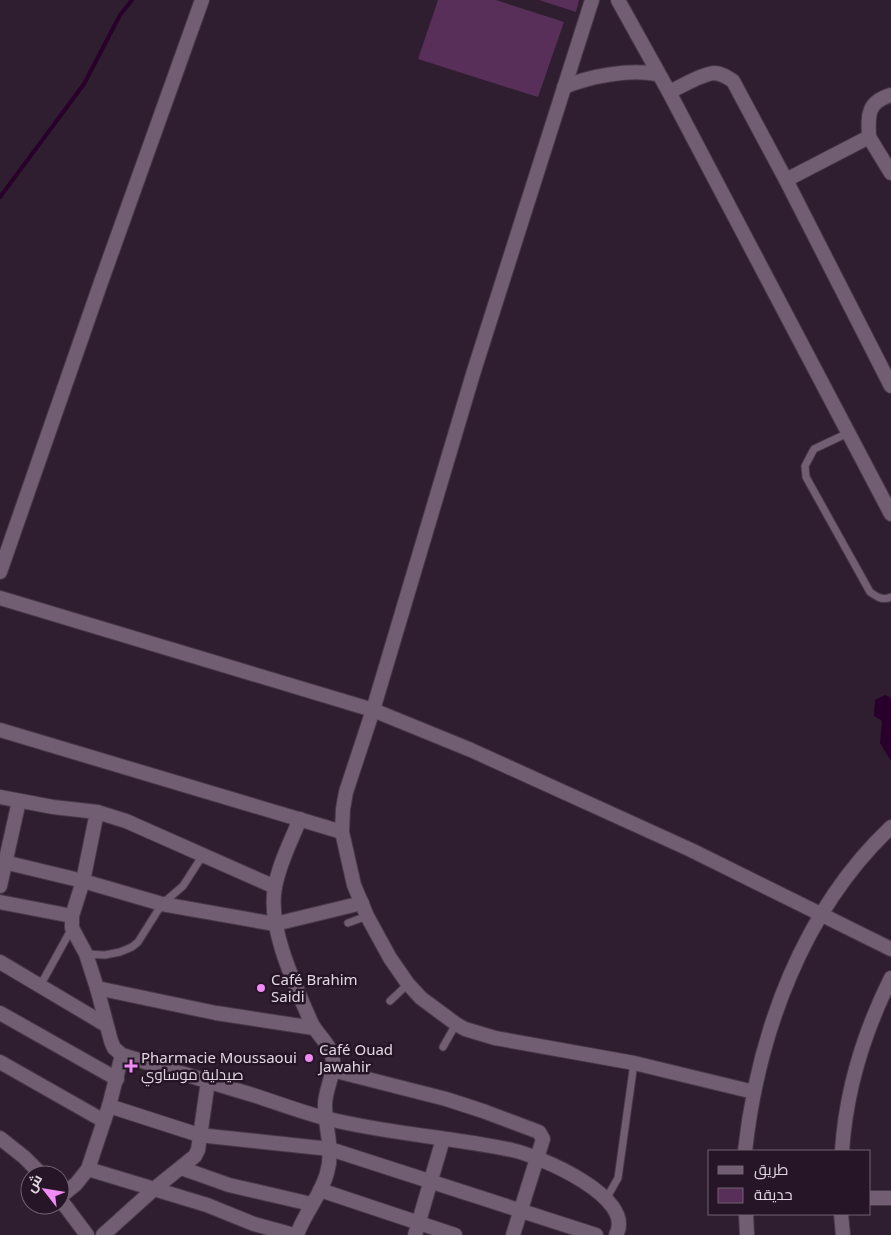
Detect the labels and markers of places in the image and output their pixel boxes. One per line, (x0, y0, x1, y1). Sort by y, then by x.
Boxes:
place label: Café Brahim Saidi (271, 969, 358, 1006)
marker: Café Brahim Saidi (255, 982, 267, 994)
place label: Café Ouad Jawahir (317, 1039, 393, 1076)
place label: Pharmacie Moussaoui صيدلية موساوي (141, 1047, 297, 1087)
marker: Café Ouad Jawahir (303, 1052, 315, 1064)
marker: Pharmacie Moussaoui صيدلية موساوي (125, 1060, 137, 1072)

